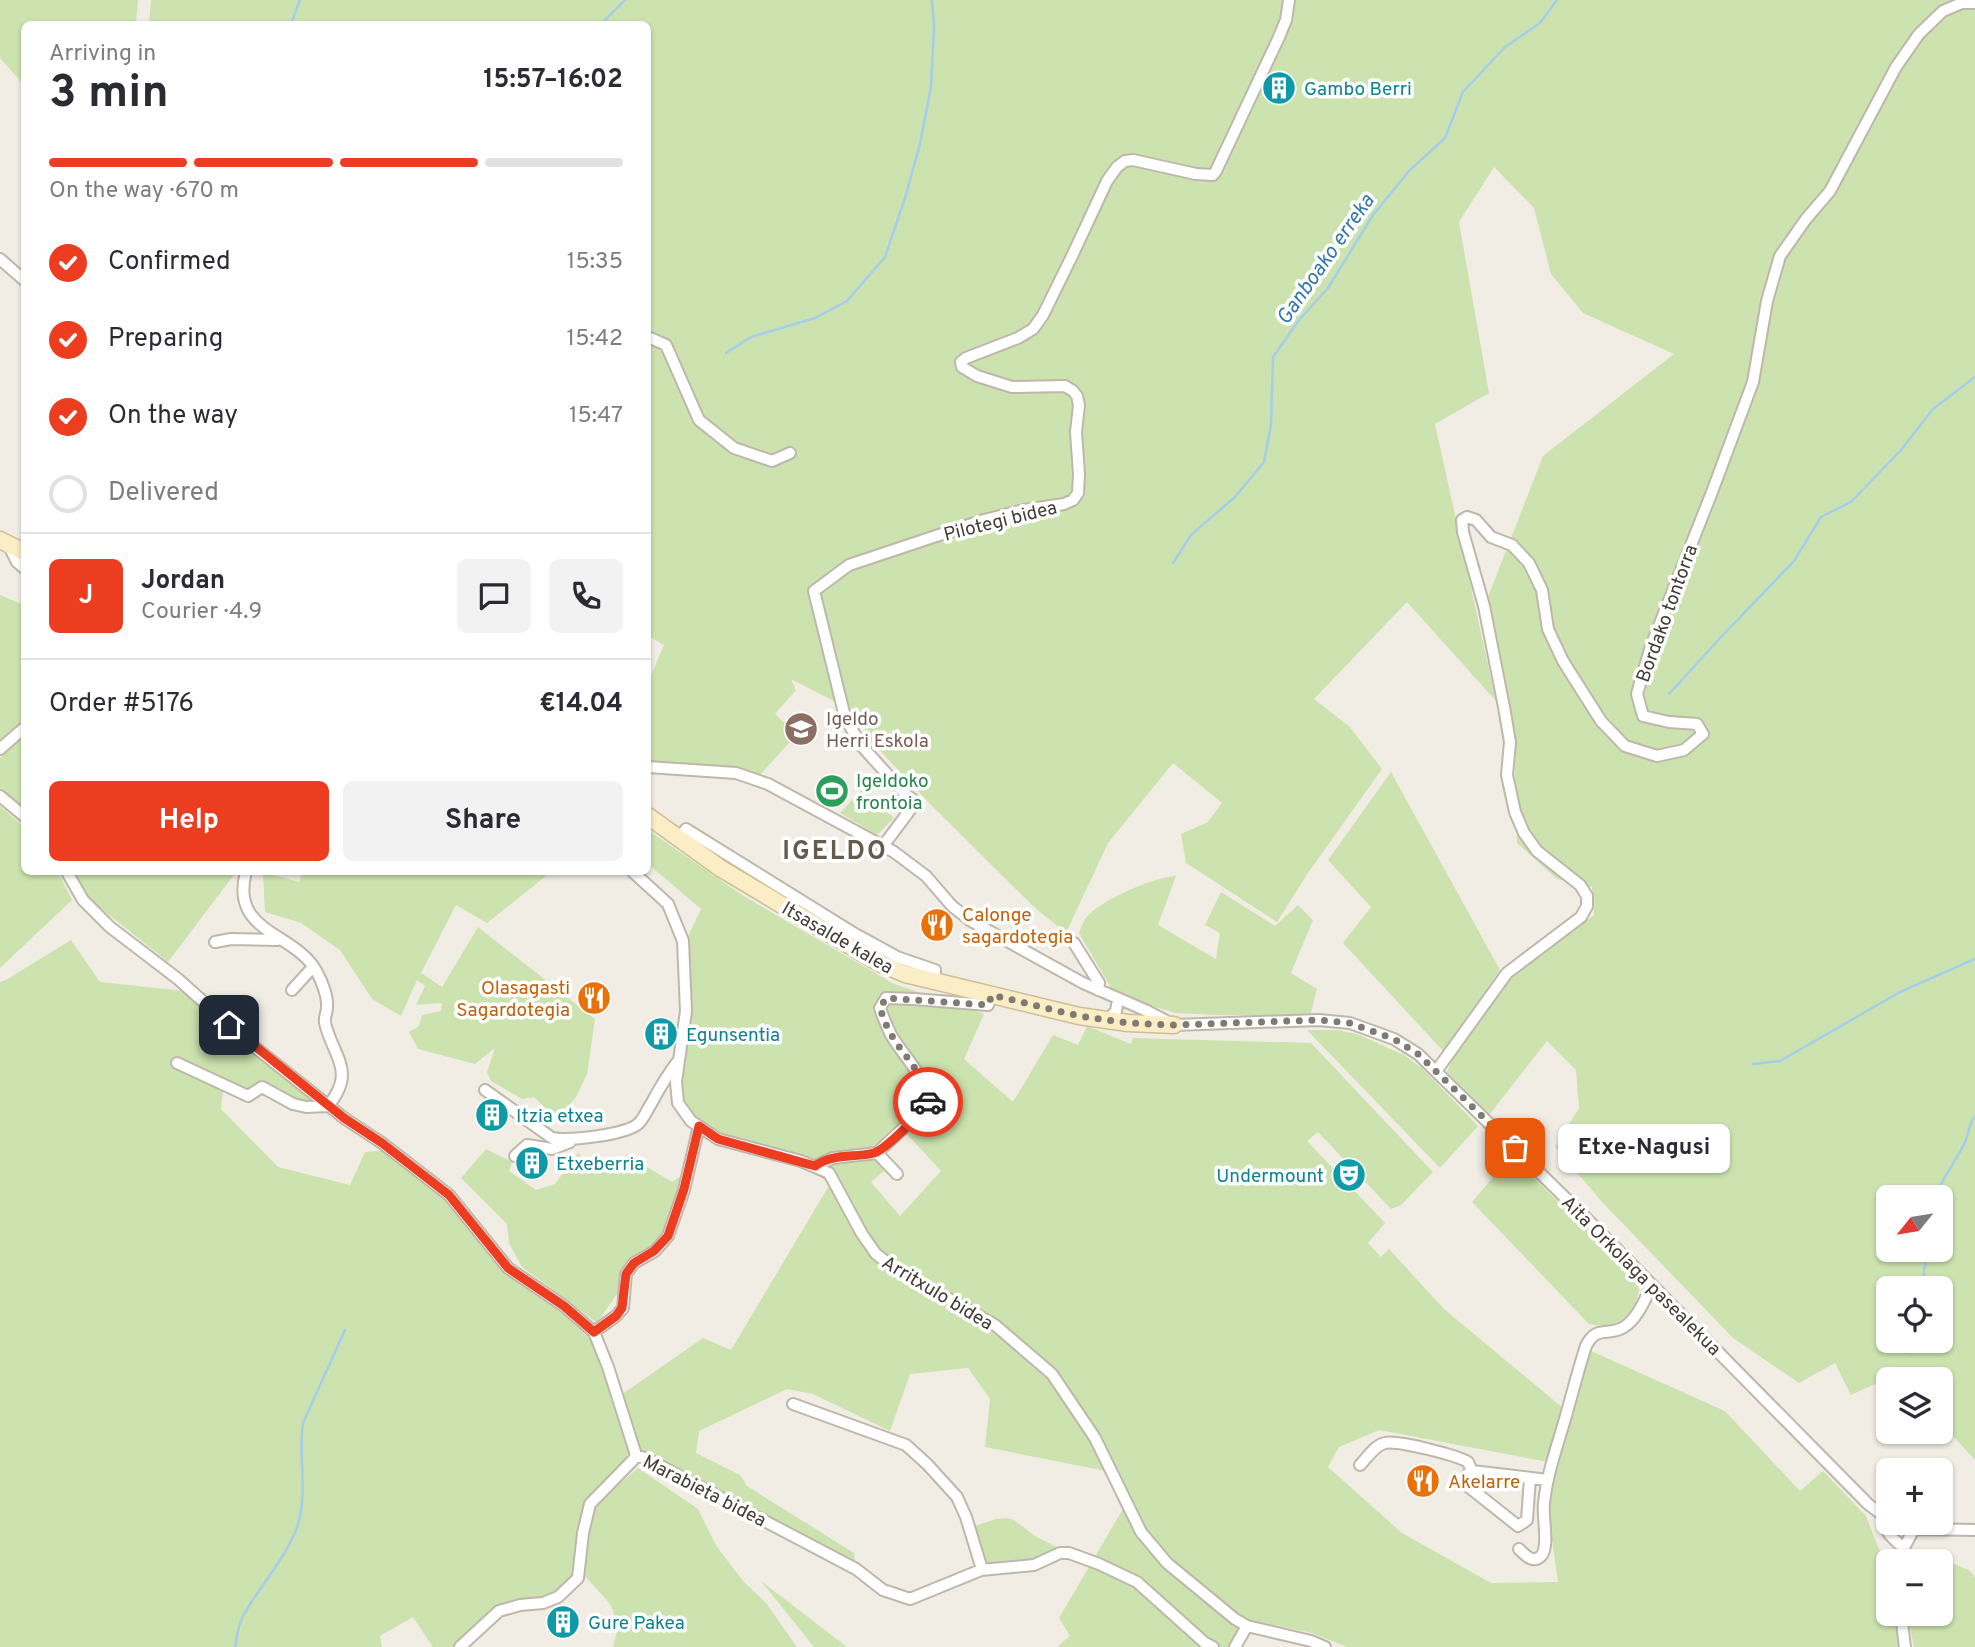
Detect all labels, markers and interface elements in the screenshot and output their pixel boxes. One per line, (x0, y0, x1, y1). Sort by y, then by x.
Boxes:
text: Arriving in (49, 40, 156, 69)
text: 15:57–16:02 (483, 64, 623, 97)
text: 3 min (49, 65, 169, 124)
building icon: Gambo Berri (1260, 69, 1298, 107)
place label: Gambo Berri (1304, 78, 1412, 102)
text: On the way · 670 m (49, 177, 239, 206)
water label: Ganboako erreka (1271, 189, 1381, 331)
icon: check (49, 244, 87, 282)
text: Confirmed (108, 246, 231, 279)
text: 15:35 (567, 248, 623, 277)
icon: check (49, 321, 87, 359)
text: Preparing (108, 323, 223, 356)
text: 15:42 (567, 325, 623, 354)
icon: check (49, 398, 87, 436)
text: On the way (108, 400, 238, 433)
text: 15:47 (569, 402, 623, 431)
text: Delivered (108, 477, 219, 510)
street label: Pilotegi bidea (941, 496, 1060, 548)
street label: Bordako tontorra (1632, 541, 1704, 686)
button: chat (457, 559, 531, 633)
button: phone (549, 559, 623, 633)
text: Jordan (141, 565, 225, 598)
text: J (79, 580, 93, 613)
text: Courier · 4.9 (141, 598, 262, 627)
text: Order #5176 (49, 688, 194, 721)
text: €14.04 (539, 688, 623, 721)
place label: Igeldo Herri Eskola (826, 708, 929, 754)
school or university icon: Igeldo Herri Eskola (782, 710, 820, 748)
place label: Igeldoko frontoia (856, 770, 929, 816)
sports icon: Igeldoko frontoia (813, 772, 851, 810)
button: Help (49, 781, 329, 861)
button: Share (343, 781, 623, 861)
district label: IGELDO (782, 836, 888, 869)
street label: Itsasalde kalea (777, 897, 897, 980)
place label: Calonge sagardotegia (962, 904, 1073, 950)
restaurant icon: Calonge sagardotegia (918, 906, 956, 944)
place label: Olasagasti Sagardotegia (456, 977, 570, 1023)
restaurant icon: Olasagasti Sagardotegia (575, 979, 613, 1017)
pin (199, 995, 259, 1055)
icon: home (210, 1006, 248, 1044)
building icon: Egunsentia (642, 1015, 680, 1053)
place label: Egunsentia (686, 1024, 780, 1048)
courier (893, 1067, 963, 1137)
icon: car (909, 1083, 947, 1121)
building icon: Itzia etxea (473, 1096, 511, 1134)
place label: Itzia etxea (516, 1105, 603, 1129)
pin (1485, 1118, 1545, 1178)
callout: Etxe-Nagusi (1557, 1124, 1728, 1172)
icon: bag (1496, 1129, 1534, 1167)
text: Etxe-Nagusi (1578, 1134, 1710, 1163)
building icon: Etxeberria (513, 1144, 551, 1182)
place label: Etxeberria (556, 1153, 644, 1177)
theatre icon: Undermount (1330, 1156, 1368, 1194)
place label: Undermount (1216, 1165, 1324, 1189)
north arrow (1876, 1185, 1953, 1262)
map controls (1876, 1185, 1953, 1626)
street label: Aita Orkolaga pasealekua (1555, 1191, 1726, 1362)
street label: Arritxulo bidea (877, 1251, 997, 1336)
button: locate (1876, 1276, 1953, 1353)
button: layers (1876, 1367, 1953, 1444)
street label: Marabieta bidea (638, 1450, 770, 1533)
button: + (1876, 1458, 1953, 1535)
restaurant icon: Akelarre (1404, 1462, 1442, 1500)
place label: Akelarre (1448, 1471, 1520, 1495)
button: − (1876, 1549, 1953, 1626)
building icon: Gure Pakea (544, 1603, 582, 1641)
place label: Gure Pakea (588, 1612, 685, 1636)

